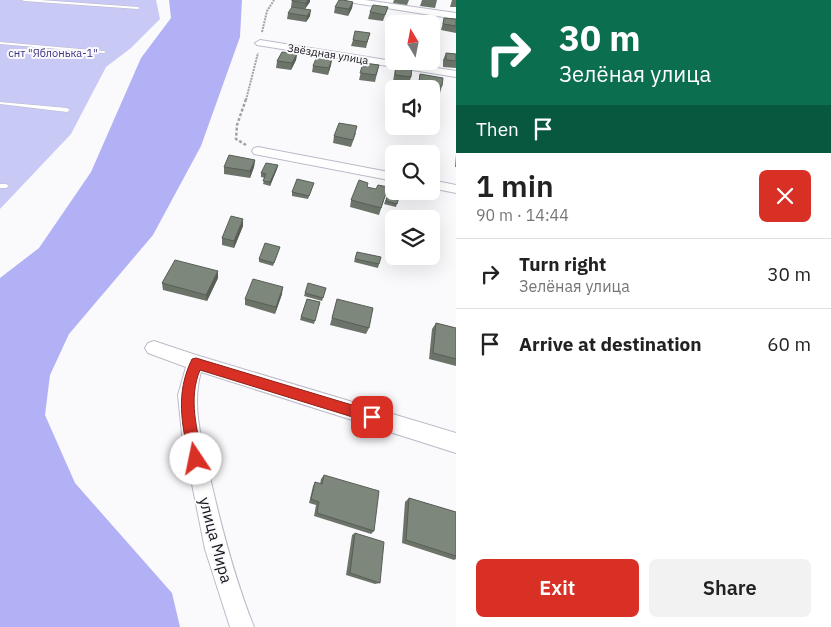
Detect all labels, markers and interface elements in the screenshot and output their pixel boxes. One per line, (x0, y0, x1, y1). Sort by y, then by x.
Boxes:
north arrow (385, 15, 440, 70)
map controls (385, 15, 440, 265)
text: 30 m (559, 15, 641, 61)
icon: right (476, 20, 541, 85)
street label: Звёздная улица (286, 41, 370, 67)
park label: снт "Яблонька-1" (8, 46, 98, 60)
text: Зелёная улица (559, 59, 711, 88)
button: sound (385, 80, 440, 135)
icon: arrive (529, 115, 557, 143)
text: Then (476, 117, 519, 141)
button: search (385, 145, 440, 200)
text: 1 min (476, 166, 554, 205)
button: close (759, 170, 811, 222)
text: 90 m · 14:44 (476, 205, 569, 225)
button: layers (385, 210, 440, 265)
text: Turn right (519, 252, 606, 276)
icon: right (476, 260, 504, 288)
text: 30 m (767, 262, 811, 286)
text: Зелёная улица (519, 276, 630, 296)
icon: arrive (476, 330, 504, 358)
text: Arrive at destination (519, 332, 702, 356)
text: 60 m (767, 332, 811, 356)
pin (351, 396, 393, 438)
icon: arrive (358, 403, 386, 431)
position arrow (169, 432, 221, 484)
street label: улица Мира (195, 495, 237, 586)
button: Exit (476, 559, 639, 617)
button: Share (649, 559, 811, 617)

